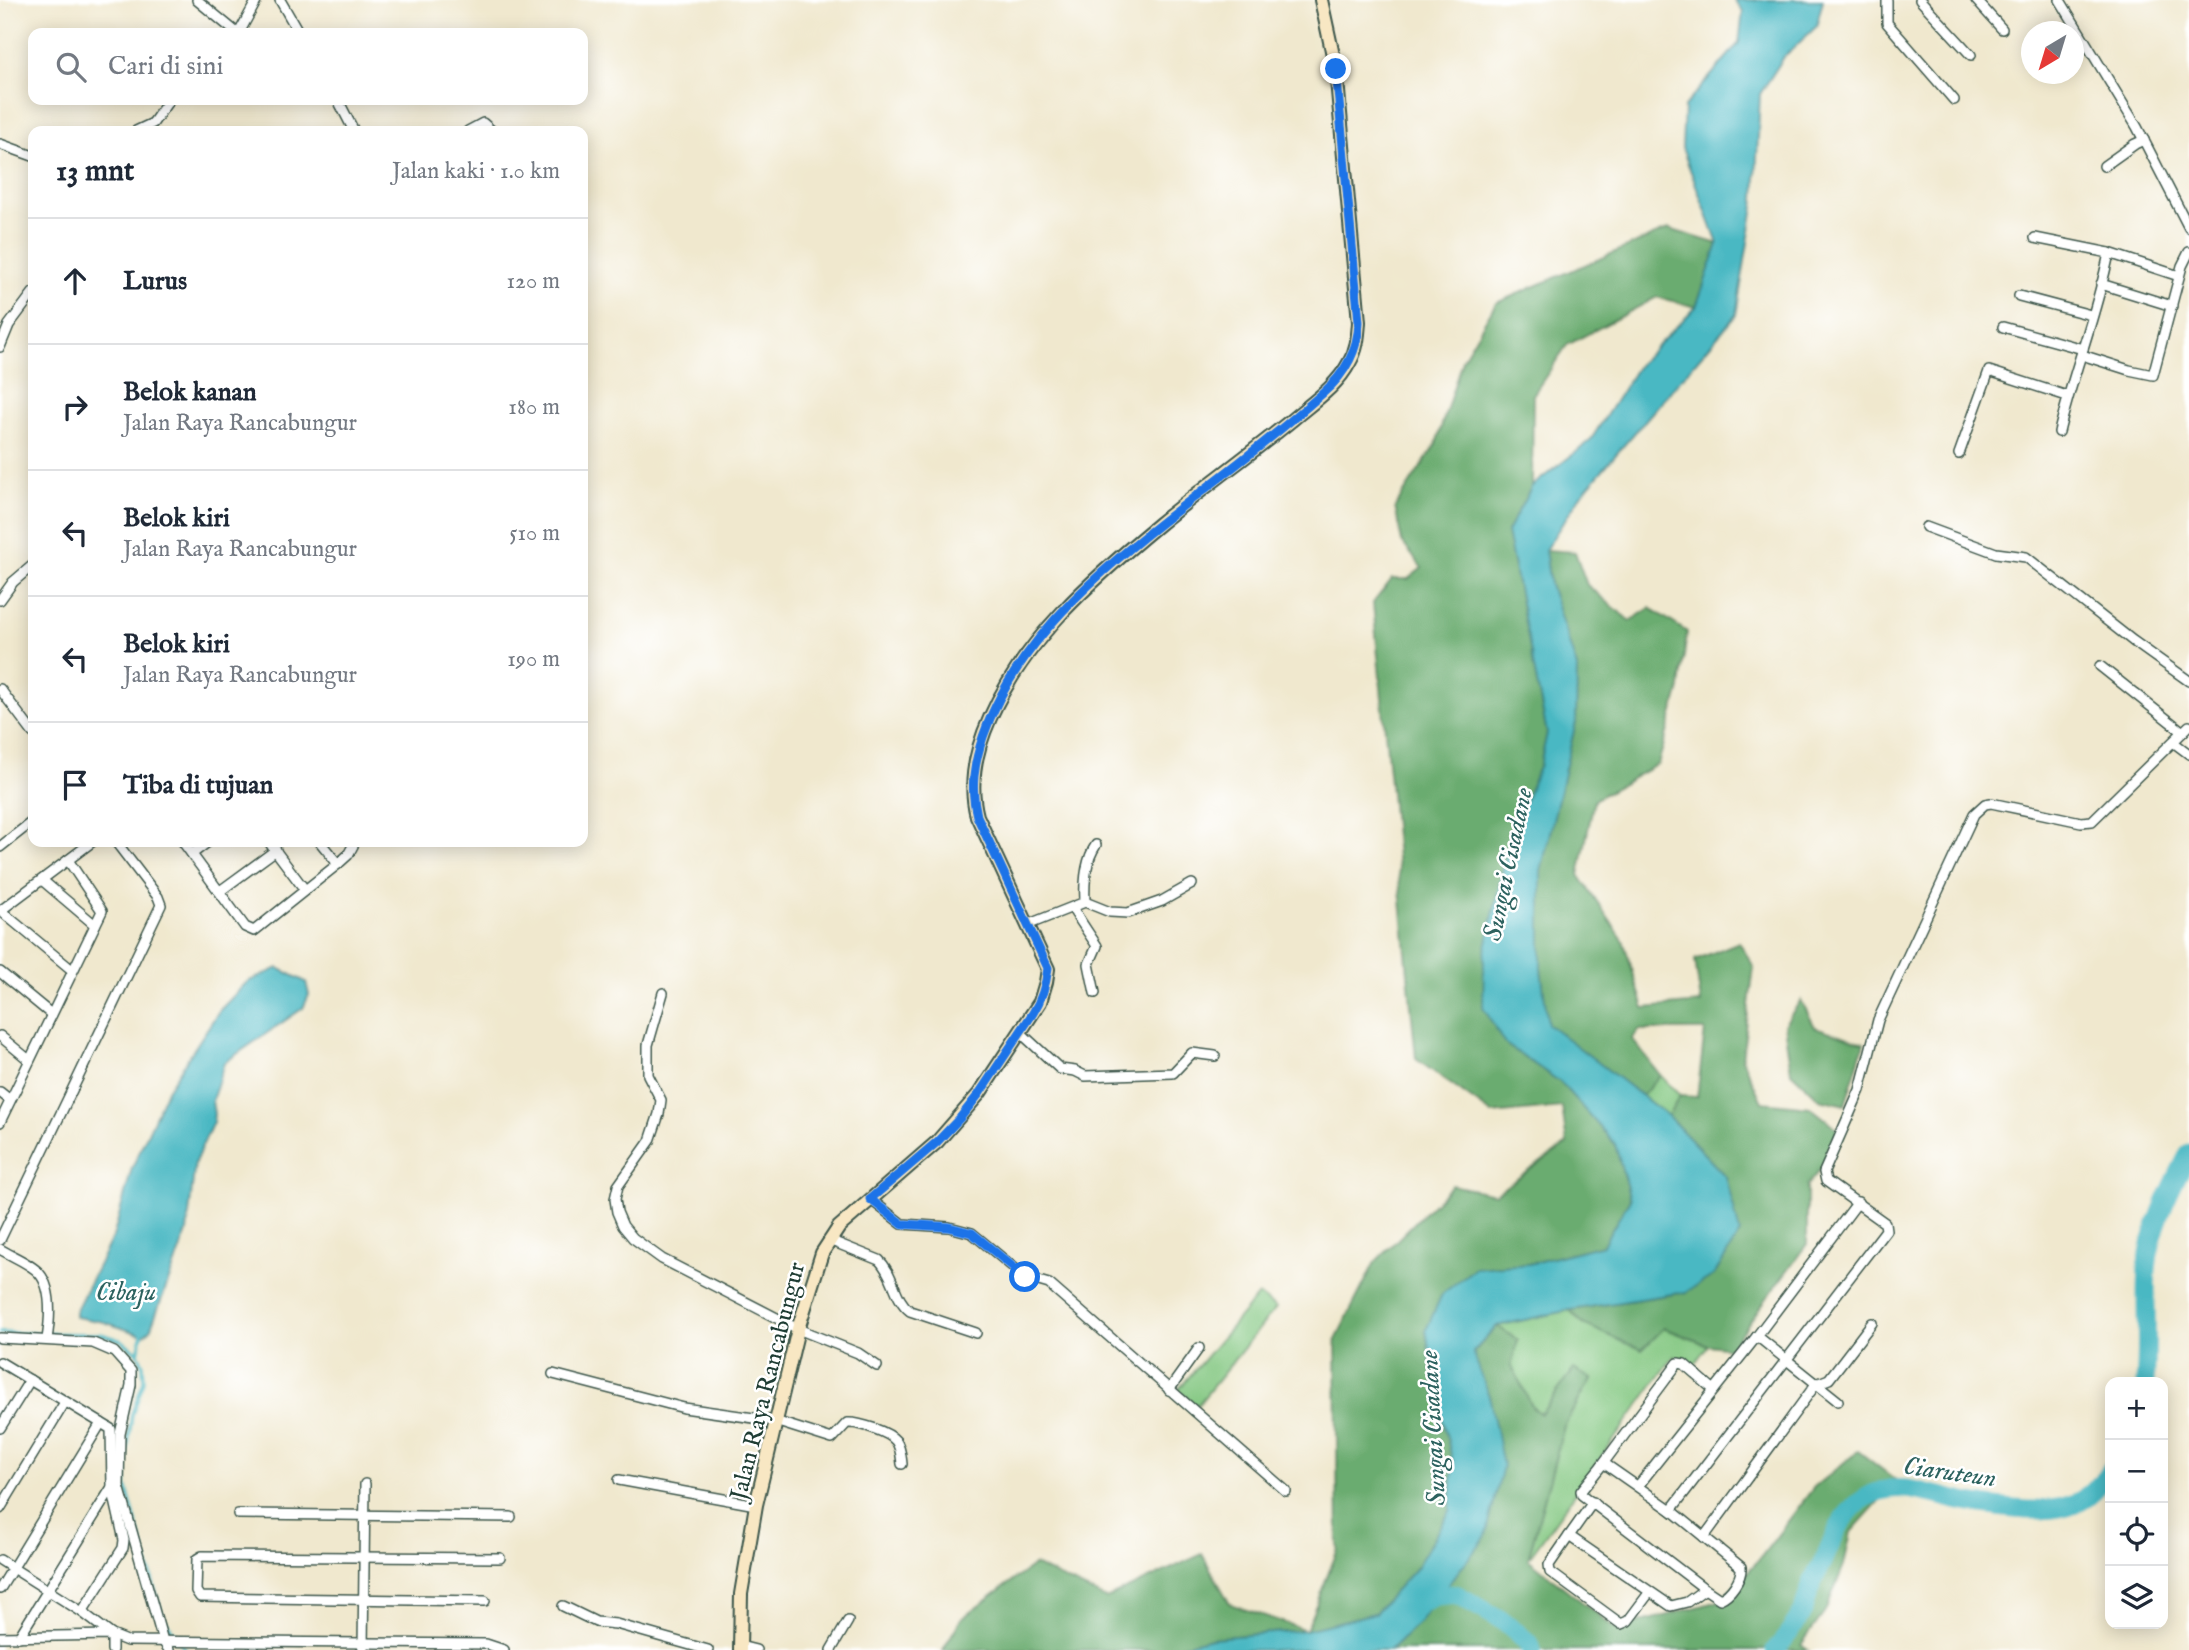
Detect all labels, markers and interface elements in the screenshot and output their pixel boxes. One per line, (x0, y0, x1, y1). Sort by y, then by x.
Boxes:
north arrow (2021, 21, 2084, 84)
search box (28, 28, 588, 105)
icon: search (52, 48, 90, 86)
text: Cari di sini (108, 50, 223, 83)
route end (1320, 53, 1351, 84)
text: 13 mnt (56, 153, 134, 191)
text: Jalan kaki · 1.0 km (392, 157, 560, 186)
icon: ahead (56, 262, 94, 300)
text: Lurus (123, 265, 187, 298)
text: 120 m (507, 267, 560, 296)
text: Belok kanan (123, 376, 257, 409)
icon: right (56, 388, 94, 426)
text: 180 m (508, 393, 560, 422)
text: Jalan Raya Rancabungur (123, 409, 357, 438)
text: Belok kiri (123, 502, 230, 535)
icon: left (56, 514, 94, 552)
text: 510 m (509, 519, 560, 548)
text: Jalan Raya Rancabungur (123, 535, 357, 564)
text: Belok kiri (123, 628, 230, 661)
icon: left (56, 640, 94, 678)
text: 190 m (507, 645, 560, 674)
text: Jalan Raya Rancabungur (123, 661, 357, 690)
icon: arrive (56, 766, 94, 804)
text: Tiba di tujuan (123, 769, 273, 802)
water label: Sungai Cisadane (1476, 784, 1542, 944)
street label: Jalan Raya Rancabungur (723, 1259, 813, 1506)
route start (1009, 1261, 1040, 1292)
water label: Cibaju (96, 1276, 156, 1309)
water label: Sungai Cisadane (1413, 1349, 1455, 1506)
map controls (2105, 1377, 2168, 1629)
button: + (2105, 1377, 2168, 1440)
button: − (2105, 1440, 2168, 1503)
water label: Ciaruteun (1901, 1450, 1998, 1495)
button: locate (2105, 1503, 2168, 1566)
button: layers (2105, 1566, 2168, 1629)

